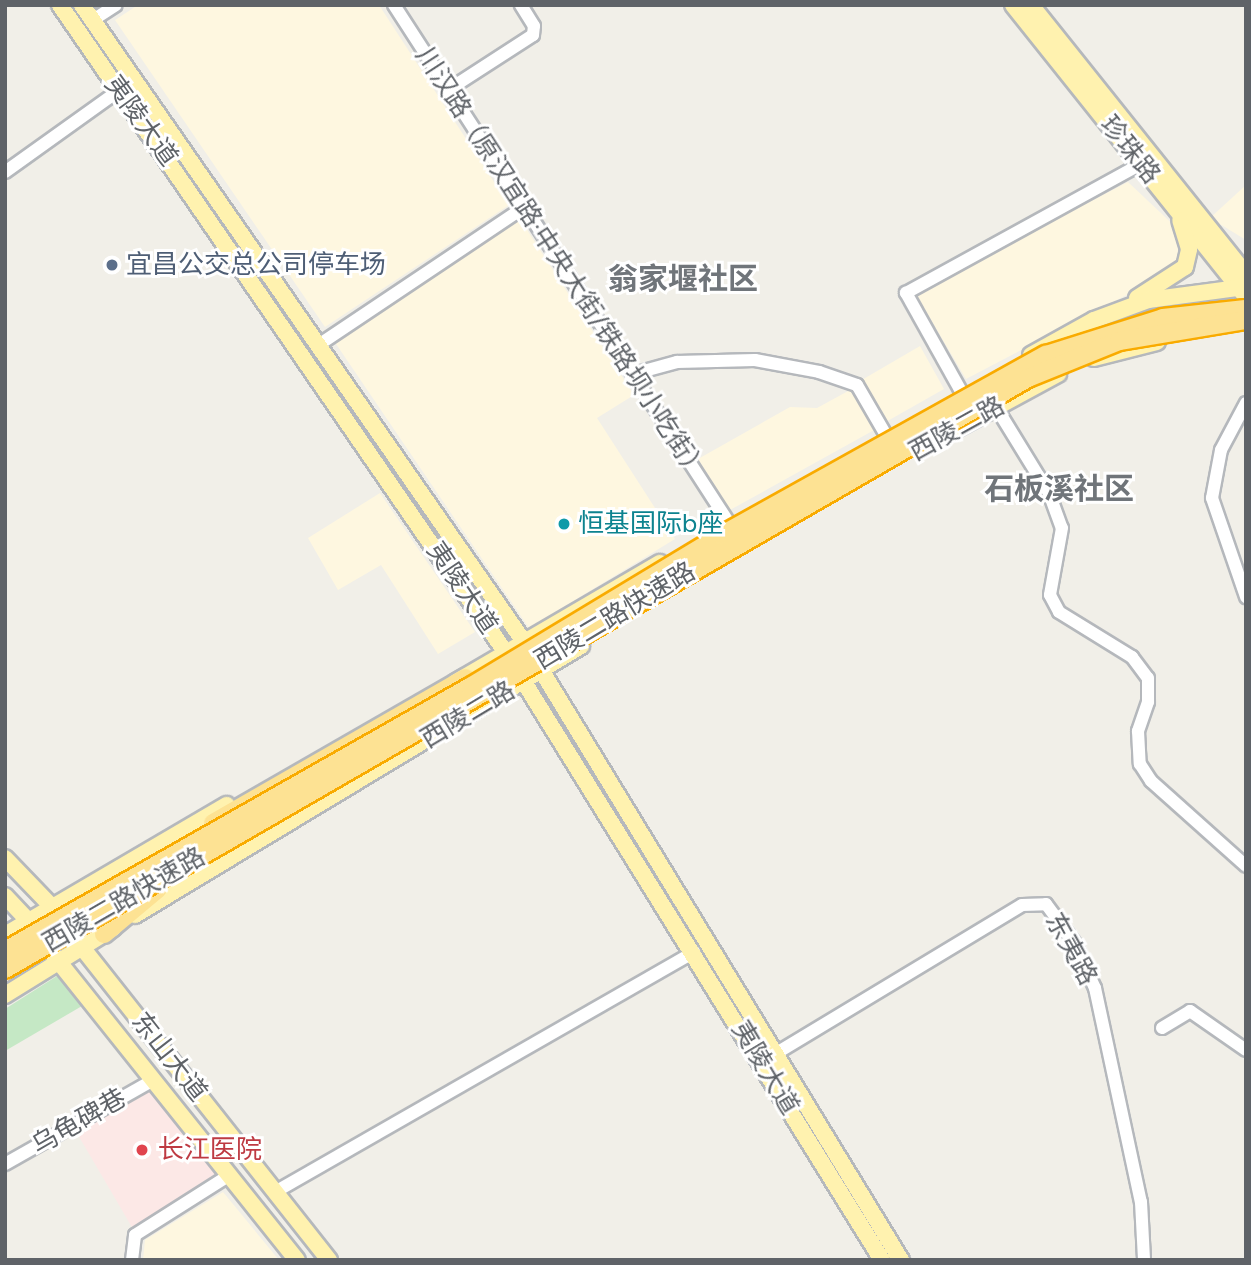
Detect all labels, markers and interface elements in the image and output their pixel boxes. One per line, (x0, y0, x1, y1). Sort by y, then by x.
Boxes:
street label: 川汉路（原汉宜路·中央大街/铁路坝小吃街） (409, 41, 713, 487)
street label: 夷陵大道 (98, 70, 184, 172)
street label: 珍珠路 (1093, 110, 1167, 190)
place label: 宜昌公交总公司停车场 (126, 249, 386, 281)
marker: 宜昌公交总公司停车场 (104, 257, 120, 273)
district label: 翁家堰社区 (608, 261, 758, 297)
street label: 西陵二路 (904, 390, 1010, 468)
district label: 石板溪社区 (984, 471, 1134, 507)
place label: 恒基国际b座 (578, 508, 723, 540)
marker: 恒基国际b座 (556, 516, 572, 532)
street label: 夷陵大道 (420, 536, 504, 640)
street label: 西陵二路快速路 (529, 556, 701, 676)
street label: 西陵二路 (415, 675, 521, 755)
street label: 西陵二路快速路 (37, 841, 211, 959)
street label: 东夷路 (1038, 907, 1104, 991)
street label: 东山大道 (125, 1006, 213, 1108)
street label: 夷陵大道 (725, 1015, 805, 1121)
street label: 乌龟碑巷 (26, 1082, 132, 1162)
place label: 长江医院 (158, 1134, 262, 1166)
marker: 长江医院 (132, 1140, 152, 1160)

